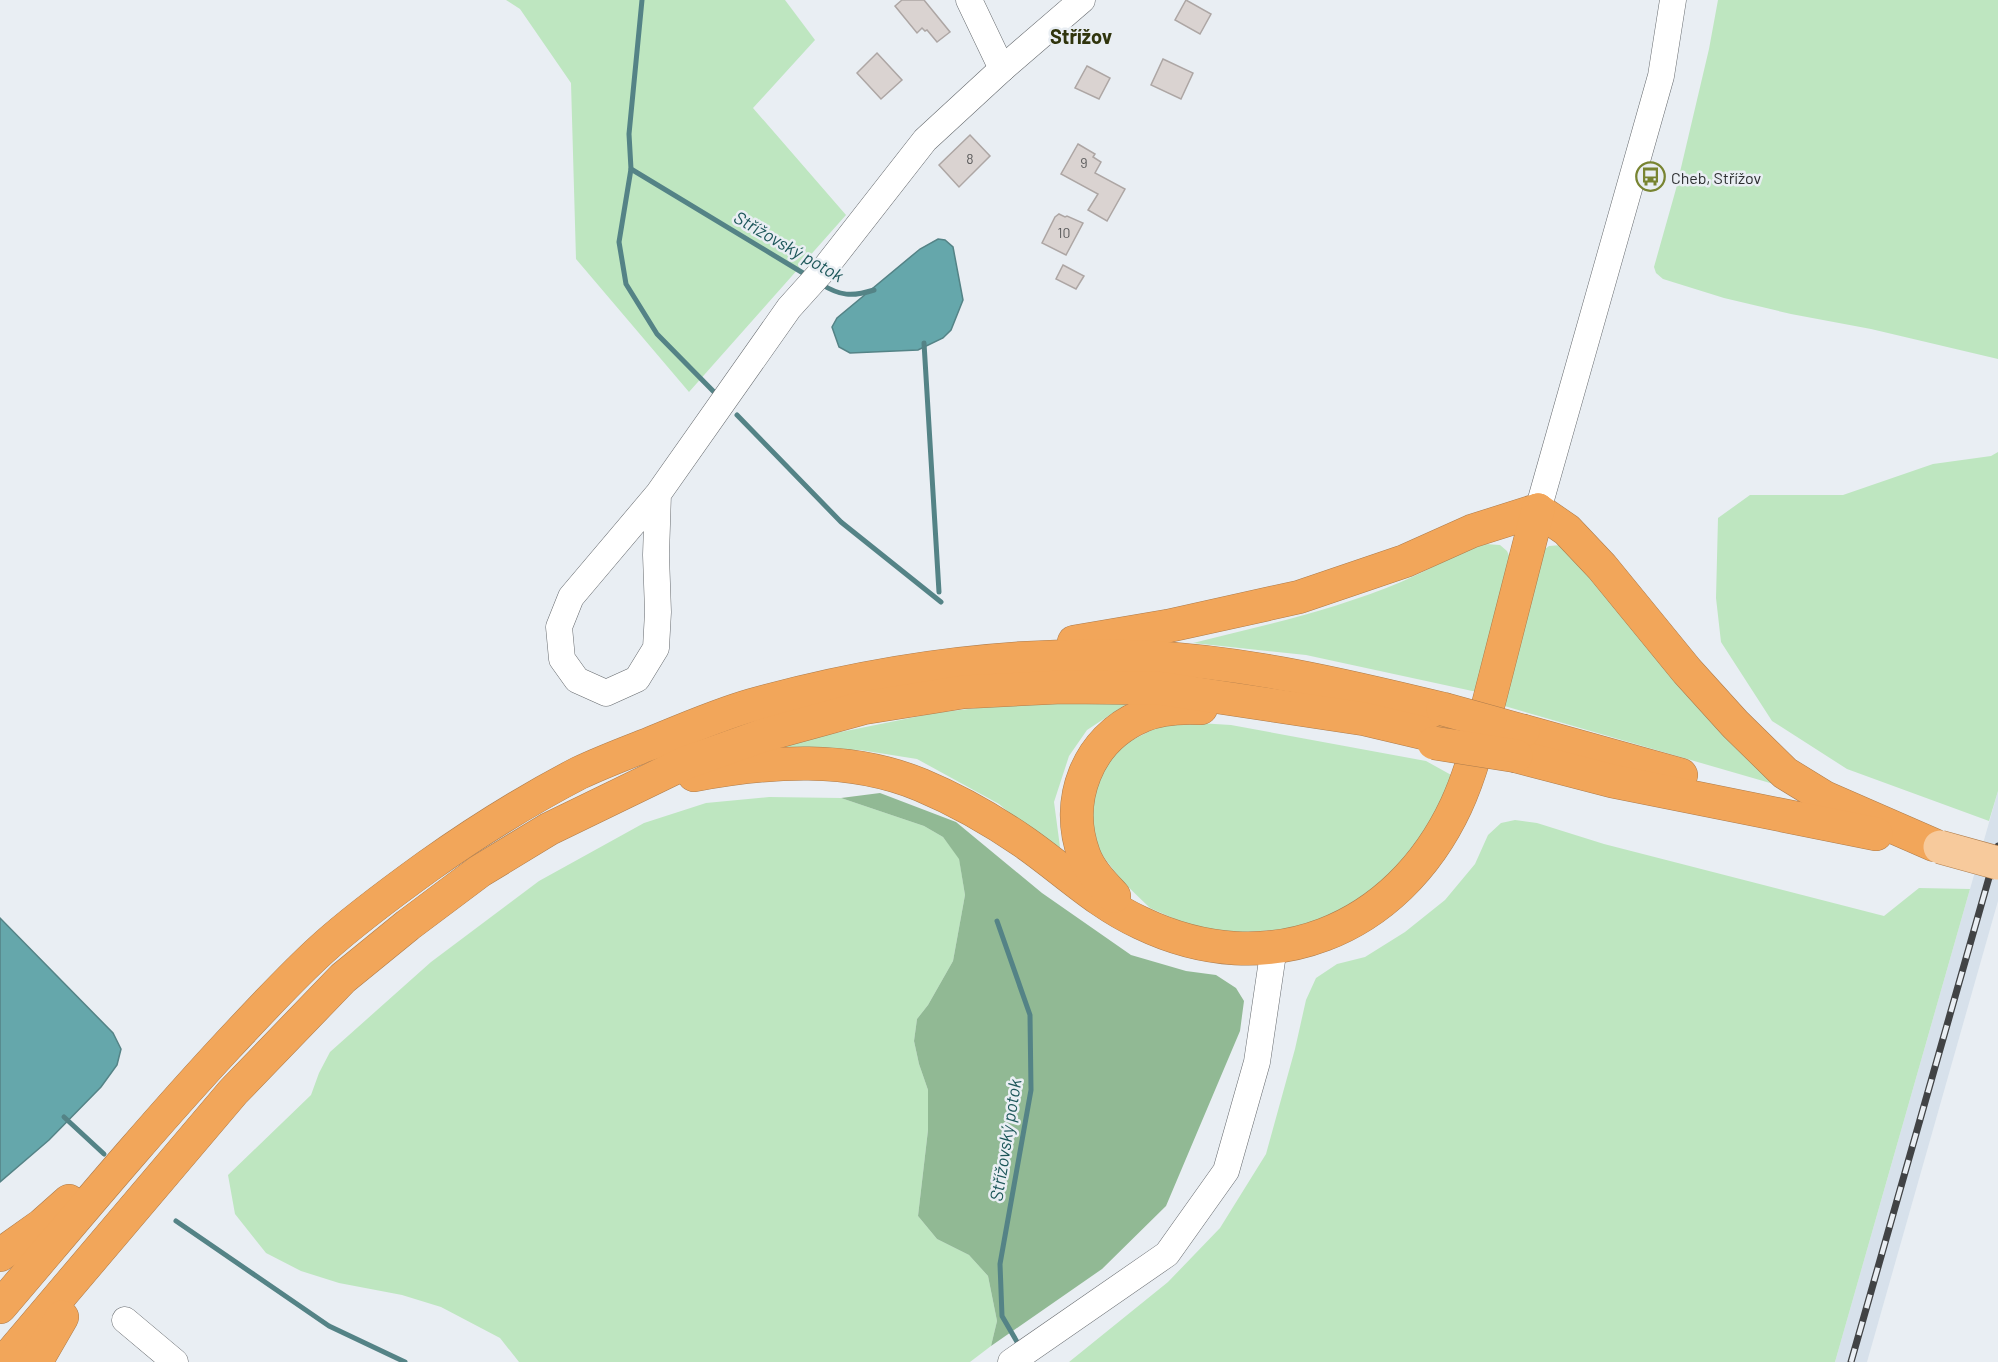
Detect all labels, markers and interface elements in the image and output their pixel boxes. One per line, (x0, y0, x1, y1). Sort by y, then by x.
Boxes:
district label: Střížov (1050, 24, 1112, 48)
house number: 8 (966, 150, 974, 167)
house number: 9 (1080, 154, 1088, 171)
bus stop icon: Cheb, Střížov (1634, 161, 1666, 193)
place label: Cheb, Střížov (1671, 168, 1761, 187)
water label: Střížovský potok (730, 206, 848, 286)
house number: 10 (1058, 224, 1070, 241)
water label: Střížovský potok (984, 1077, 1026, 1203)

